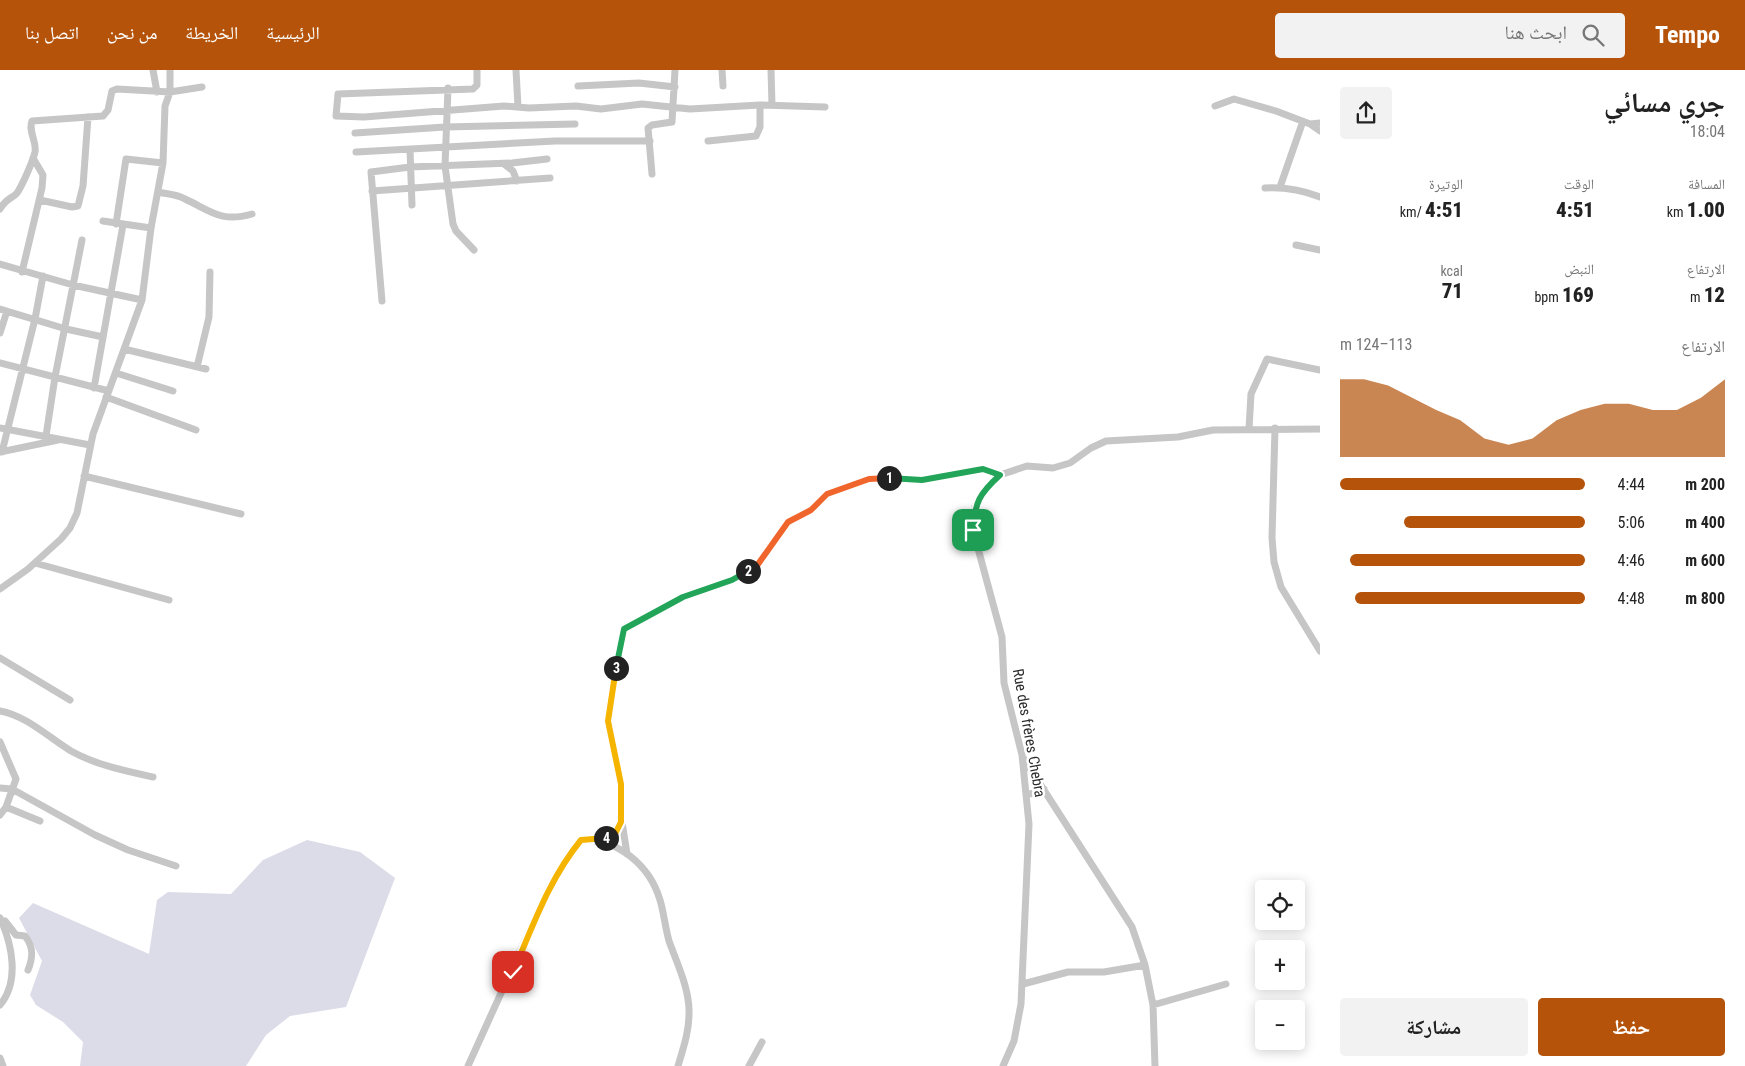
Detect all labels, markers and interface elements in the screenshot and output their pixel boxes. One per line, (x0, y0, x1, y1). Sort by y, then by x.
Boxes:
search box (1275, 13, 1625, 58)
text: ابحث هنا (1505, 21, 1567, 44)
icon: search (1579, 21, 1607, 49)
text: Tempo (1655, 21, 1720, 49)
text: اتصل بنا (25, 22, 79, 43)
text: من نحن (107, 22, 157, 43)
text: الخريطة (185, 22, 238, 43)
text: الرئيسية (266, 22, 320, 43)
text: جري مسائي (1604, 86, 1725, 119)
button: share (1340, 87, 1392, 139)
text: 18:04 (1690, 122, 1725, 141)
text: الوتيرة (1429, 176, 1463, 192)
text: الوقت (1564, 176, 1594, 192)
text: المسافة (1688, 176, 1725, 192)
text: 4:51 (1425, 198, 1463, 222)
text: 4:51 (1556, 198, 1594, 222)
text: 1.00 (1687, 198, 1725, 222)
text: /km (1400, 204, 1425, 220)
text: km (1667, 204, 1687, 220)
text: النبض (1564, 261, 1594, 277)
text: الارتفاع (1687, 261, 1725, 277)
text: kcal (1440, 263, 1463, 279)
text: 71 (1442, 279, 1463, 303)
text: 169 (1562, 283, 1594, 307)
text: 12 (1704, 283, 1725, 307)
text: bpm (1534, 289, 1562, 305)
text: m (1690, 289, 1704, 305)
text: 113–124 m (1340, 335, 1412, 354)
text: الارتفاع (1681, 337, 1725, 356)
pin: 1 (876, 466, 902, 490)
text: 1 (886, 470, 893, 486)
text: 4:44 (1618, 475, 1645, 494)
text: 200 m (1685, 475, 1725, 494)
pin (952, 509, 994, 551)
text: 5:06 (1618, 513, 1645, 532)
text: 400 m (1685, 513, 1725, 532)
icon: arrive (959, 516, 987, 544)
text: 4:46 (1618, 551, 1645, 570)
text: 600 m (1685, 551, 1725, 570)
pin: 2 (736, 558, 760, 584)
text: 2 (745, 563, 752, 579)
text: 4:48 (1618, 589, 1645, 608)
text: 800 m (1685, 589, 1725, 608)
pin: 3 (604, 656, 628, 680)
text: 3 (613, 660, 620, 676)
street label: Rue des frères Chebra (1009, 667, 1049, 799)
pin: 4 (594, 826, 618, 850)
text: 4 (603, 830, 610, 846)
map controls (1255, 880, 1305, 1050)
button: locate (1255, 880, 1305, 930)
button: + (1255, 940, 1305, 990)
pin (492, 951, 534, 993)
icon: check (499, 958, 527, 986)
button: مشاركة (1340, 998, 1528, 1056)
button: حفظ (1538, 998, 1725, 1056)
button: − (1255, 1000, 1305, 1050)

